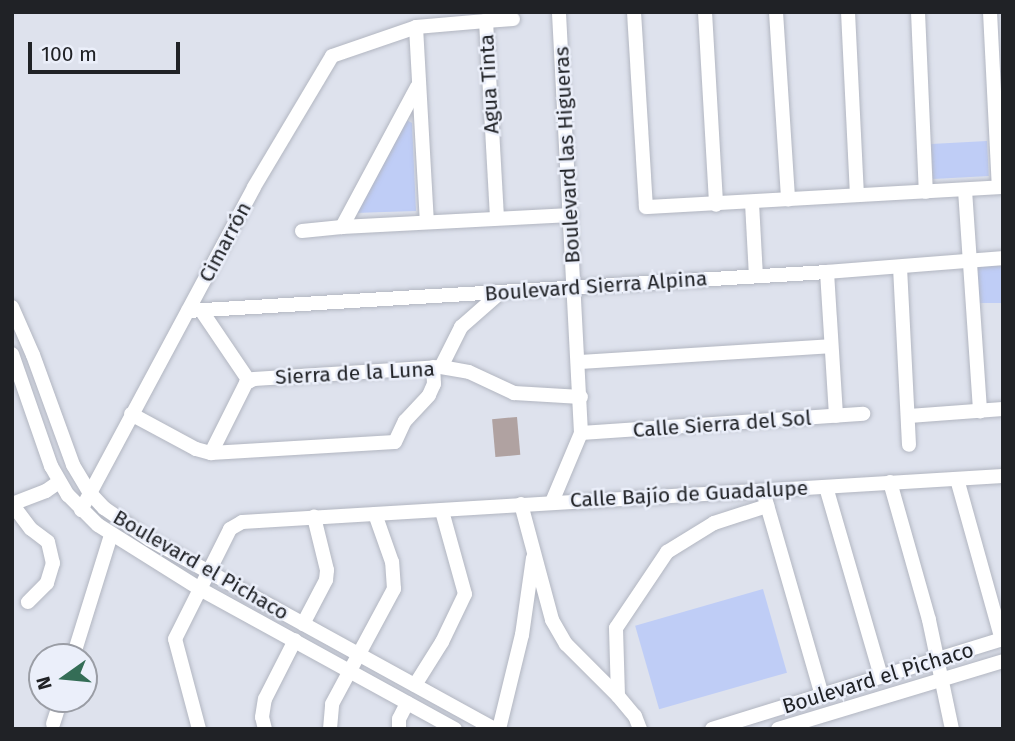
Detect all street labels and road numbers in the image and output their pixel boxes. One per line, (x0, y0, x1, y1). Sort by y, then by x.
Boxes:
street label: Agua Tinta (474, 33, 504, 135)
street label: Boulevard las Higueras (549, 46, 585, 264)
street label: Cimarrón (193, 198, 257, 286)
street label: Boulevard Sierra Alpina (484, 266, 708, 306)
street label: Sierra de la Luna (274, 356, 436, 390)
street label: Calle Sierra del Sol (632, 405, 812, 443)
street label: Calle Bajío de Guadalupe (569, 475, 809, 513)
street label: Boulevard el Pichaco (109, 504, 293, 626)
street label: Boulevard el Pichaco (779, 637, 977, 719)

